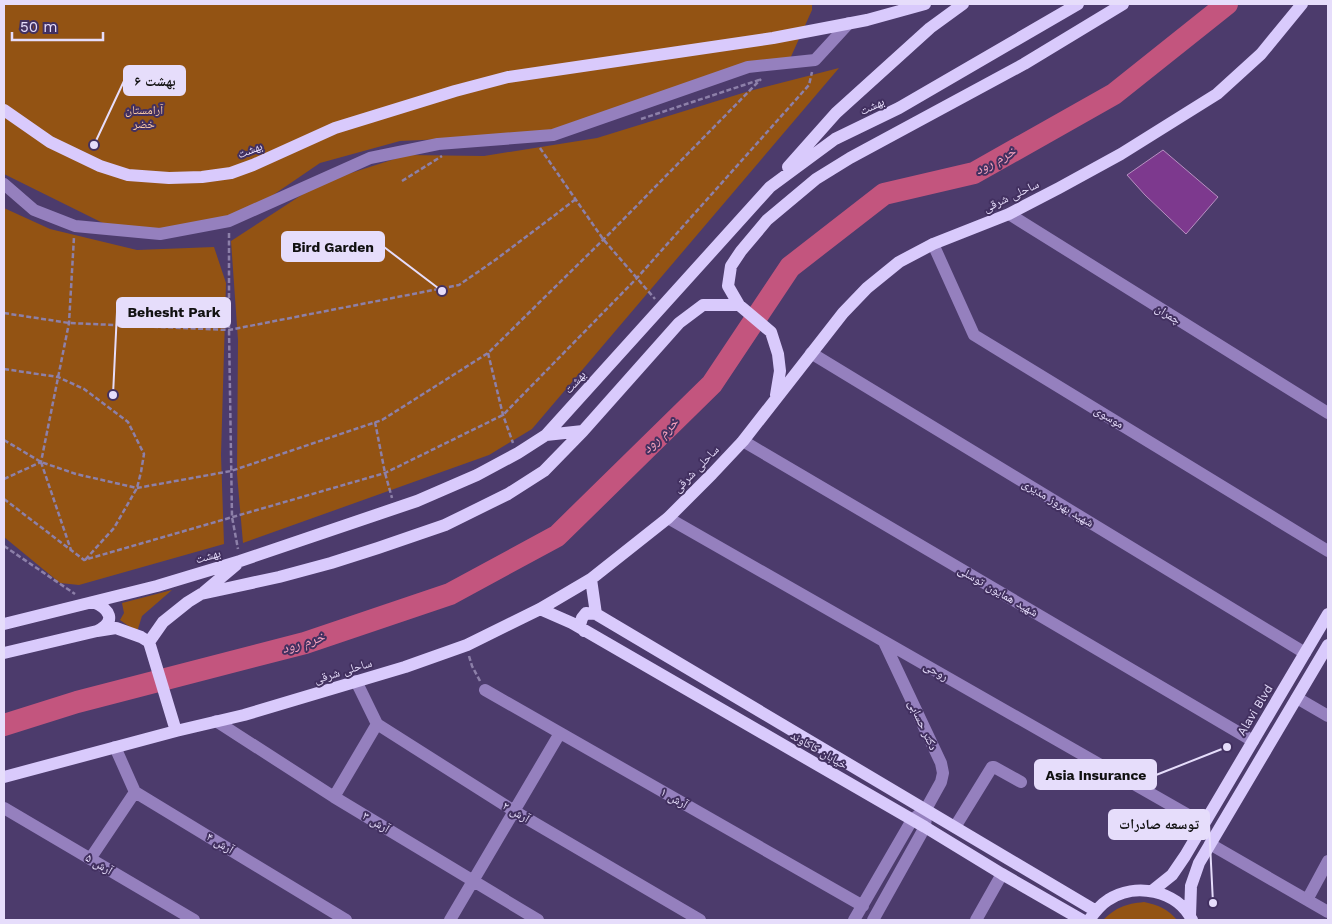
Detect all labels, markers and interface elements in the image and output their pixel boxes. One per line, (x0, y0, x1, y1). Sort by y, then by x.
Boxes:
scale bar (12, 10, 104, 42)
text: 50 m (20, 18, 57, 36)
callout: بهشت ۶ (124, 66, 185, 95)
text: بهشت ۶ (134, 73, 176, 90)
street label: بهشت (857, 94, 887, 118)
park label: آرامستان خضر (125, 103, 164, 131)
street label: بهشت (235, 139, 265, 162)
water label: خرم رود (972, 142, 1020, 179)
street label: ساحلی شرقی (981, 177, 1041, 215)
callout: Bird Garden (282, 232, 384, 261)
text: Bird Garden (292, 239, 374, 255)
callout: Behesht Park (117, 298, 230, 327)
street label: چمران (1153, 301, 1184, 327)
text: Behesht Park (128, 304, 221, 320)
street label: بهشت (561, 368, 589, 396)
street label: موسوی (1092, 403, 1126, 431)
water label: خرم رود (639, 413, 684, 457)
street label: ساحلی شرقی (670, 443, 722, 495)
street label: شهید بهروز مدیری (1019, 476, 1096, 530)
street label: بهشت (194, 546, 222, 567)
street label: شهید همایون توسلی (955, 562, 1041, 620)
water label: خرم رود (280, 628, 328, 658)
street label: ساحلی شرقی (312, 656, 374, 686)
street label: روحی (921, 658, 951, 684)
street label: Alavi Blvd (1234, 682, 1276, 738)
street label: دکتر حسابی (905, 698, 941, 752)
street label: خیابان کاکاوند (788, 728, 850, 772)
callout: Asia Insurance (1035, 760, 1156, 789)
text: Asia Insurance (1046, 767, 1146, 783)
street label: آرش ۱ (658, 785, 691, 812)
street label: آرش ۲ (500, 798, 533, 826)
street label: آرش ۳ (360, 808, 393, 836)
callout: توسعه صادرات (1109, 810, 1209, 839)
text: توسعه صادرات (1119, 816, 1199, 832)
street label: آرش ۴ (204, 829, 237, 857)
street label: آرش ۵ (83, 850, 116, 878)

